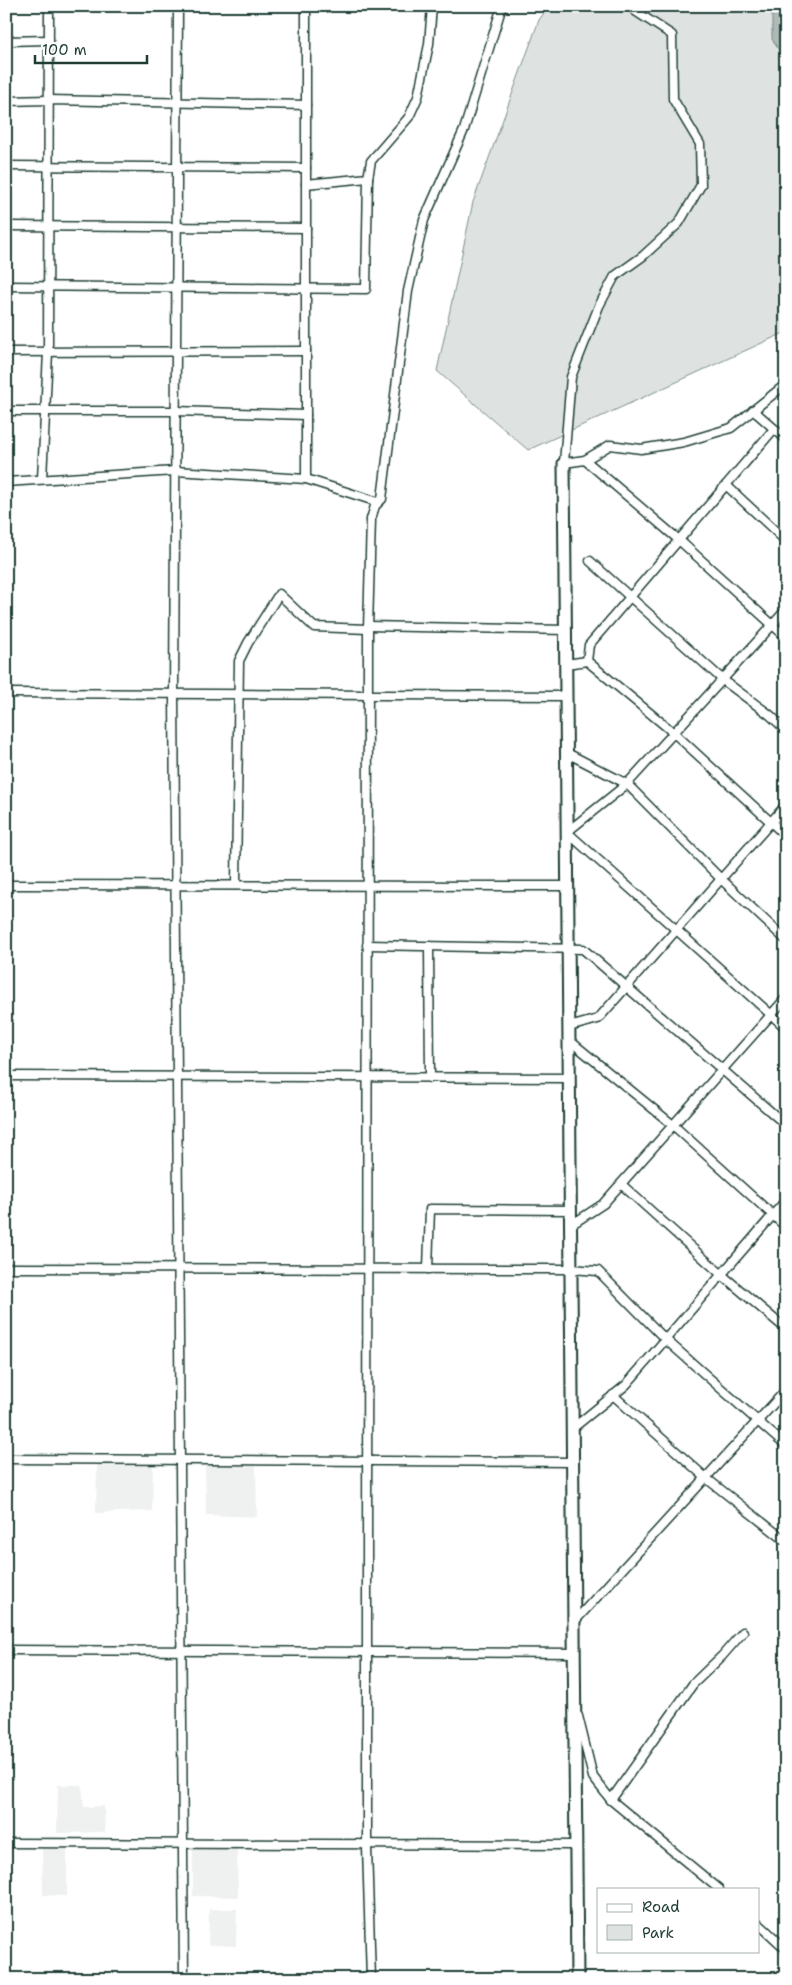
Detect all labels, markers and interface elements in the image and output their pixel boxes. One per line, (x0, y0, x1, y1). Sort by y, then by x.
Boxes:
scale bar (35, 32, 148, 64)
text: 100 m (42, 40, 87, 60)
legend (597, 1888, 760, 1952)
text: Road (642, 1897, 680, 1917)
text: Park (642, 1923, 674, 1943)

